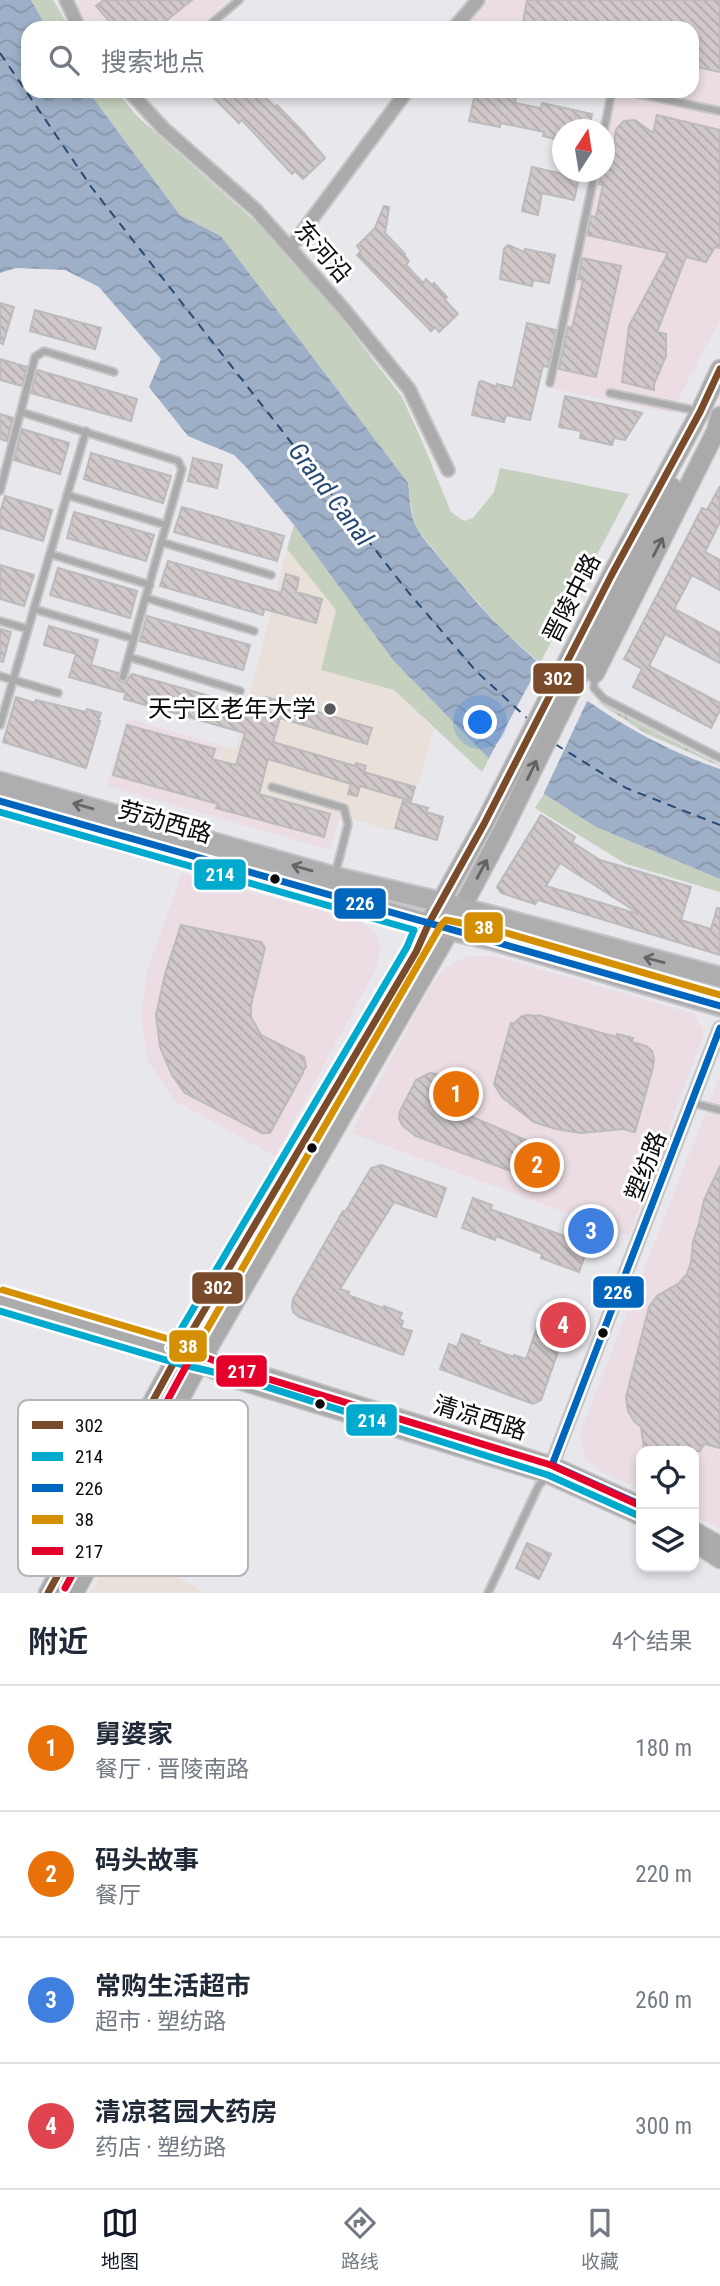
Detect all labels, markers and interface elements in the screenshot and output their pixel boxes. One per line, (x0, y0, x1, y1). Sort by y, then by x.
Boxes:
search box (21, 21, 699, 98)
icon: search (45, 41, 83, 79)
text: 搜索地点 (101, 47, 205, 77)
north arrow (552, 119, 615, 182)
street label: 东河沿 (289, 216, 357, 288)
water label: Grand Canal (283, 437, 380, 552)
one-way arrow (652, 537, 666, 558)
street label: 晋陵中路 (538, 549, 606, 647)
line badge: 302 (532, 662, 585, 695)
text: 302 (544, 667, 572, 690)
place label: 天宁区老年大学 (148, 695, 316, 723)
marker: 天宁区老年大学 (322, 701, 338, 717)
your location (463, 705, 497, 739)
one-way arrow (526, 760, 540, 781)
street label: 劳动西路 (115, 795, 215, 849)
one-way arrow (73, 798, 95, 811)
line badge: 214 (193, 858, 247, 891)
one-way arrow (291, 860, 313, 873)
one-way arrow (475, 860, 489, 880)
text: 214 (206, 863, 234, 886)
unlabelled marker (268, 872, 282, 886)
line badge: 226 (333, 887, 387, 920)
text: 226 (346, 892, 374, 915)
line badge: 38 (463, 911, 504, 944)
text: 38 (474, 916, 494, 939)
one-way arrow (643, 952, 665, 965)
pin: 1 (433, 1068, 479, 1120)
street label: 塑纺路 (620, 1127, 672, 1205)
pin: 2 (514, 1139, 560, 1191)
unlabelled marker (305, 1141, 319, 1155)
pin: 3 (568, 1205, 614, 1257)
line badge: 302 (191, 1271, 244, 1305)
line badge: 226 (592, 1275, 645, 1309)
text: 302 (204, 1276, 232, 1299)
text: 226 (604, 1281, 632, 1304)
pin: 4 (540, 1299, 586, 1351)
unlabelled marker (596, 1326, 610, 1340)
line badge: 38 (168, 1329, 208, 1363)
text: 38 (178, 1335, 198, 1358)
line badge: 217 (215, 1354, 268, 1388)
text: 217 (228, 1360, 256, 1383)
street label: 清凉西路 (430, 1391, 530, 1445)
unlabelled marker (313, 1397, 327, 1411)
legend (18, 1400, 248, 1576)
line badge: 214 (345, 1403, 398, 1437)
text: 214 (358, 1409, 386, 1432)
text: 302 (75, 1414, 103, 1437)
text: 214 (75, 1445, 103, 1468)
map controls (636, 1446, 699, 1572)
button: locate (636, 1446, 699, 1509)
text: 226 (75, 1477, 103, 1500)
text: 38 (75, 1508, 94, 1531)
button: layers (636, 1509, 699, 1572)
text: 217 (75, 1540, 103, 1563)
text: 附近 (28, 1624, 88, 1659)
text: 4个结果 (612, 1628, 692, 1655)
text: 舅婆家 (95, 1719, 173, 1749)
text: 1 (45, 1735, 57, 1762)
text: 180 m (635, 1735, 692, 1762)
text: 餐厅 · 晋陵南路 (95, 1756, 249, 1783)
text: 码头故事 (95, 1845, 199, 1875)
text: 2 (45, 1861, 57, 1888)
text: 220 m (635, 1861, 692, 1888)
text: 餐厅 (95, 1882, 141, 1909)
text: 常购生活超市 (95, 1971, 251, 2001)
text: 3 (45, 1987, 57, 2014)
text: 260 m (635, 1987, 692, 2014)
text: 超市 · 塑纺路 (95, 2008, 226, 2035)
text: 清凉茗园大药房 (95, 2097, 277, 2127)
text: 4 (45, 2113, 57, 2140)
text: 300 m (635, 2113, 692, 2140)
text: 药店 · 塑纺路 (95, 2134, 226, 2161)
tab: 地图 (101, 2204, 139, 2273)
tab: 路线 (341, 2204, 379, 2273)
tab: 收藏 (581, 2204, 619, 2273)

